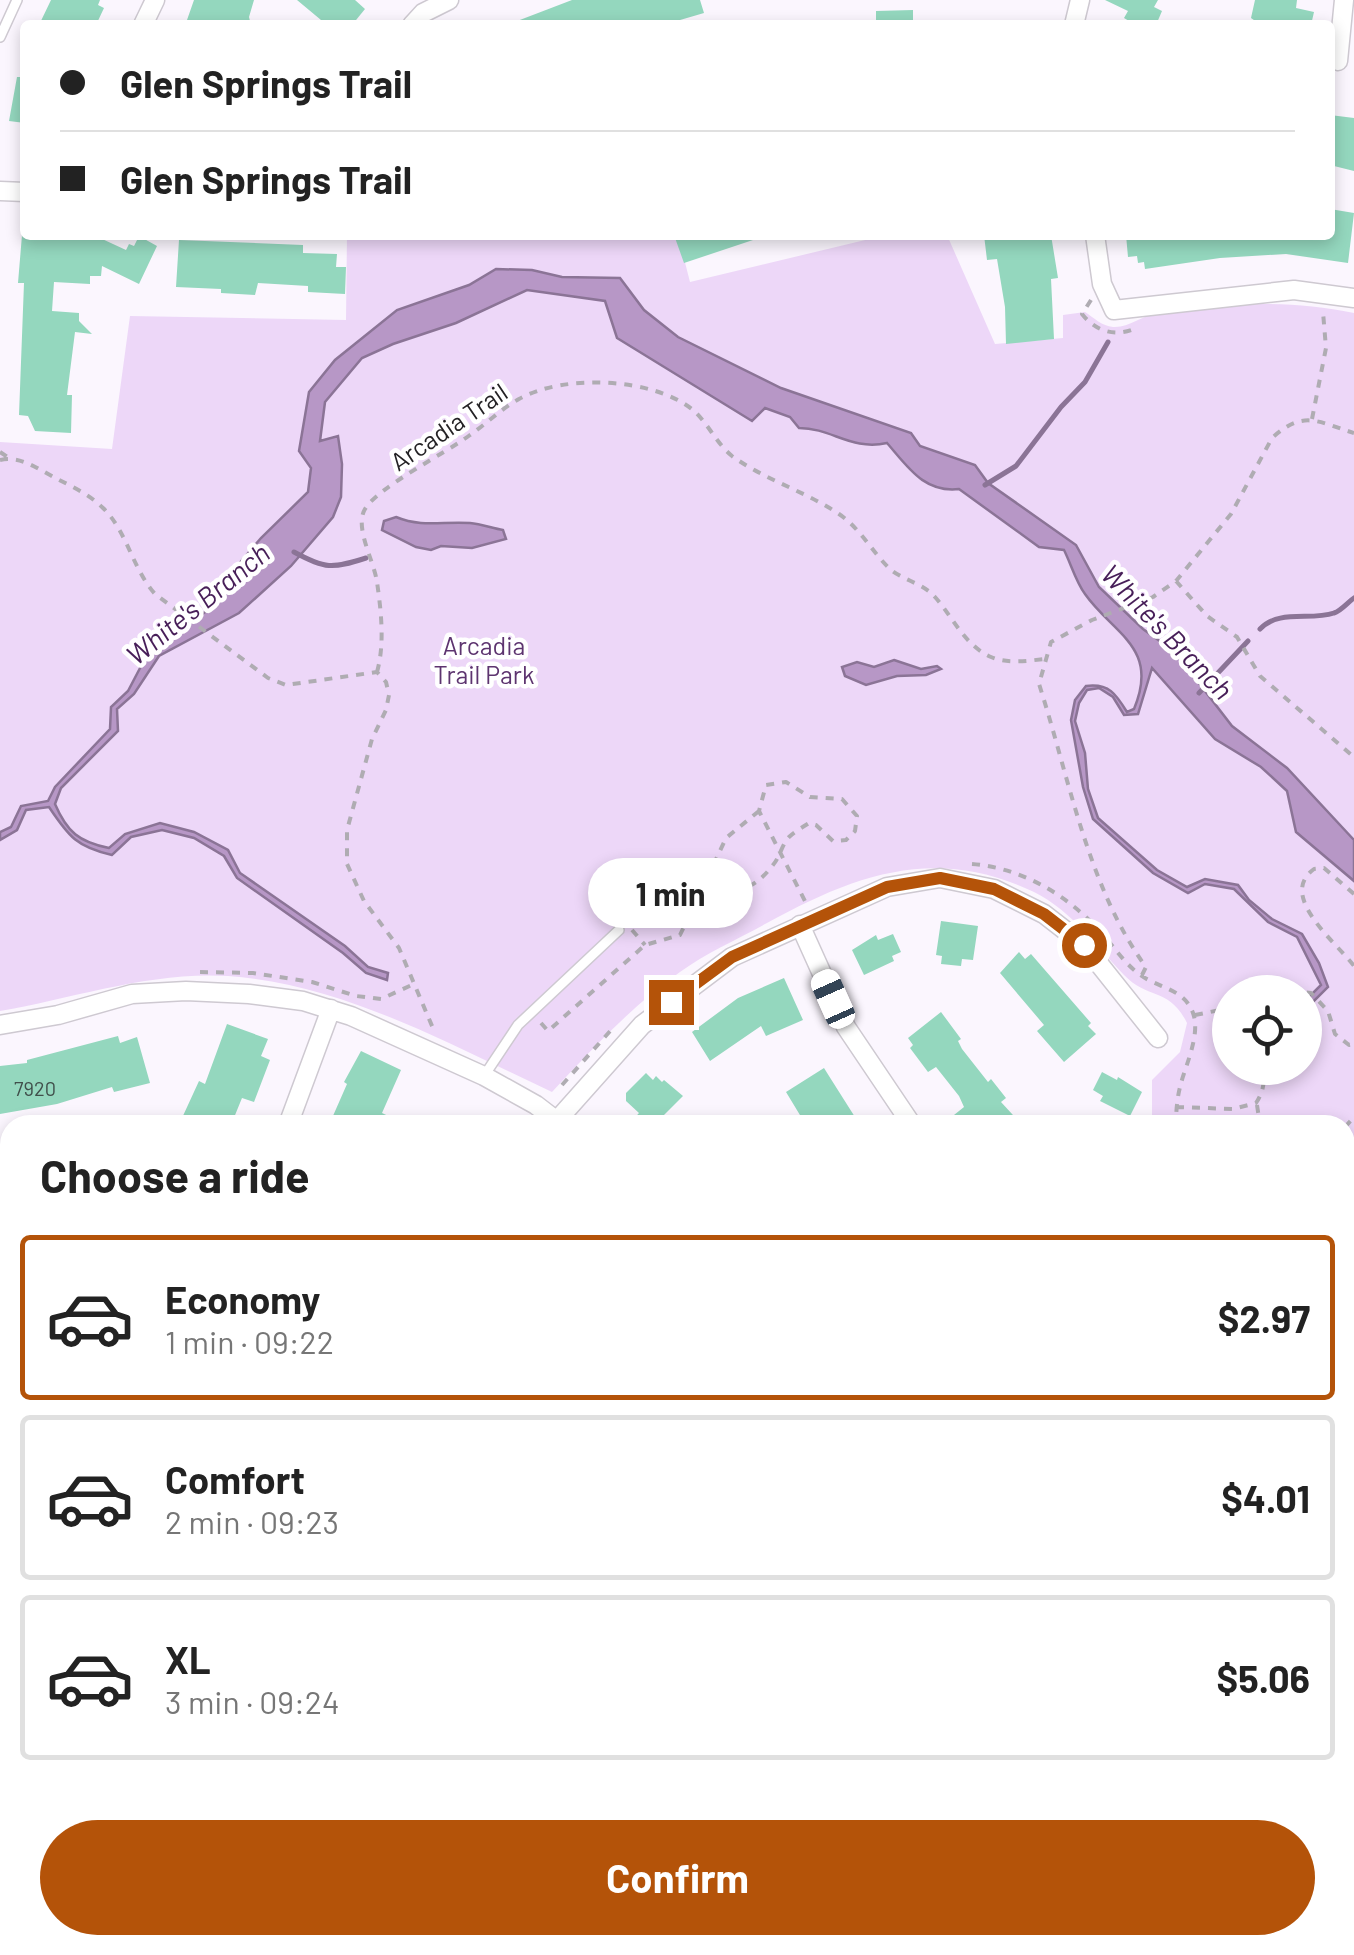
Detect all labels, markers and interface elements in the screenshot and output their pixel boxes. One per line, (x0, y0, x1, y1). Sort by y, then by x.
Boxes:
text: Glen Springs Trail (120, 60, 412, 106)
text: Glen Springs Trail (120, 156, 412, 202)
street label: Arcadia Trail (384, 376, 513, 476)
water label: White's Branch (119, 535, 276, 671)
water label: White's Branch (1095, 557, 1241, 706)
park label: Arcadia Trail Park (434, 630, 534, 689)
callout: 1 min (588, 857, 754, 927)
text: 1 min (635, 874, 706, 912)
route start (1062, 923, 1107, 968)
car (807, 965, 859, 1033)
map controls (1212, 975, 1322, 1085)
button: locate (1212, 975, 1322, 1085)
route end (649, 980, 694, 1025)
house number: 7920 (14, 1076, 56, 1100)
text: Choose a ride (40, 1148, 310, 1202)
icon: car (45, 1273, 135, 1363)
text: Economy (165, 1276, 320, 1322)
text: $2.97 (1218, 1295, 1310, 1341)
text: 1 min · 09:22 (165, 1322, 334, 1360)
icon: car (45, 1453, 135, 1543)
text: Comfort (165, 1456, 305, 1502)
text: $4.01 (1221, 1475, 1310, 1521)
text: 2 min · 09:23 (165, 1502, 339, 1540)
icon: car (45, 1633, 135, 1723)
text: XL (165, 1636, 211, 1682)
text: $5.06 (1216, 1655, 1310, 1701)
text: 3 min · 09:24 (165, 1682, 340, 1720)
button: Confirm (40, 1820, 1315, 1935)

